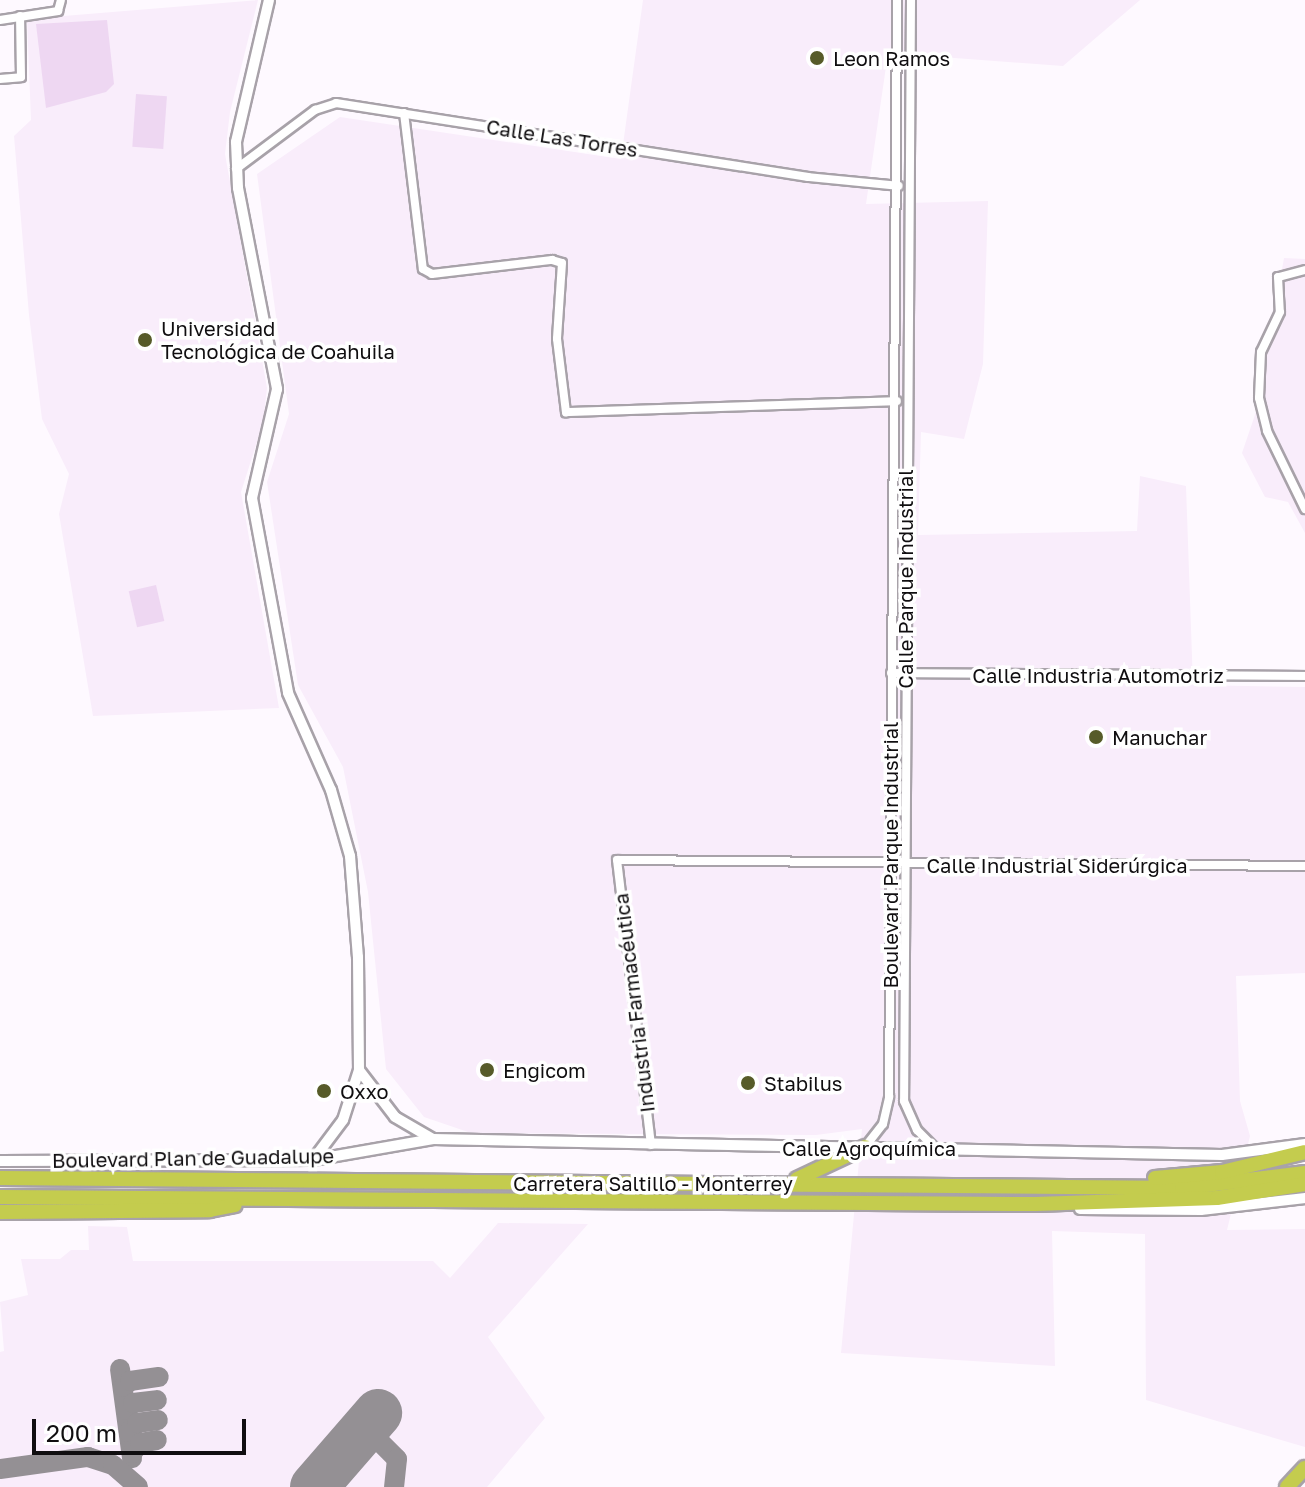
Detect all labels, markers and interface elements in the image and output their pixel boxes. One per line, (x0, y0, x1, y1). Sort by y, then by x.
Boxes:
place label: Leon Ramos (833, 46, 950, 70)
marker: Leon Ramos (808, 49, 826, 67)
street label: Calle Las Torres (485, 114, 639, 162)
place label: Universidad Tecnológica de Coahuila (161, 316, 395, 363)
marker: Universidad Tecnológica de Coahuila (136, 331, 154, 349)
street label: Calle Parque Industrial (893, 469, 917, 689)
street label: Calle Industria Automotriz (972, 663, 1224, 687)
street label: Boulevard Parque Industrial (878, 722, 902, 988)
place label: Manuchar (1112, 725, 1207, 749)
marker: Manuchar (1087, 728, 1105, 746)
street label: Calle Industrial Siderúrgica (927, 853, 1187, 877)
street label: Industria Farmacéutica (609, 892, 659, 1114)
place label: Engicom (503, 1058, 586, 1082)
marker: Engicom (478, 1061, 496, 1079)
place label: Stabilus (764, 1071, 842, 1095)
marker: Stabilus (739, 1074, 757, 1092)
place label: Oxxo (340, 1079, 388, 1103)
marker: Oxxo (315, 1082, 333, 1100)
street label: Calle Agroquímica (782, 1136, 956, 1160)
street label: Boulevard Plan de Guadalupe (52, 1144, 334, 1172)
street label: Carretera Saltillo - Monterrey (513, 1171, 793, 1195)
scale bar (36, 1403, 250, 1453)
text: 200 m (46, 1418, 117, 1447)

